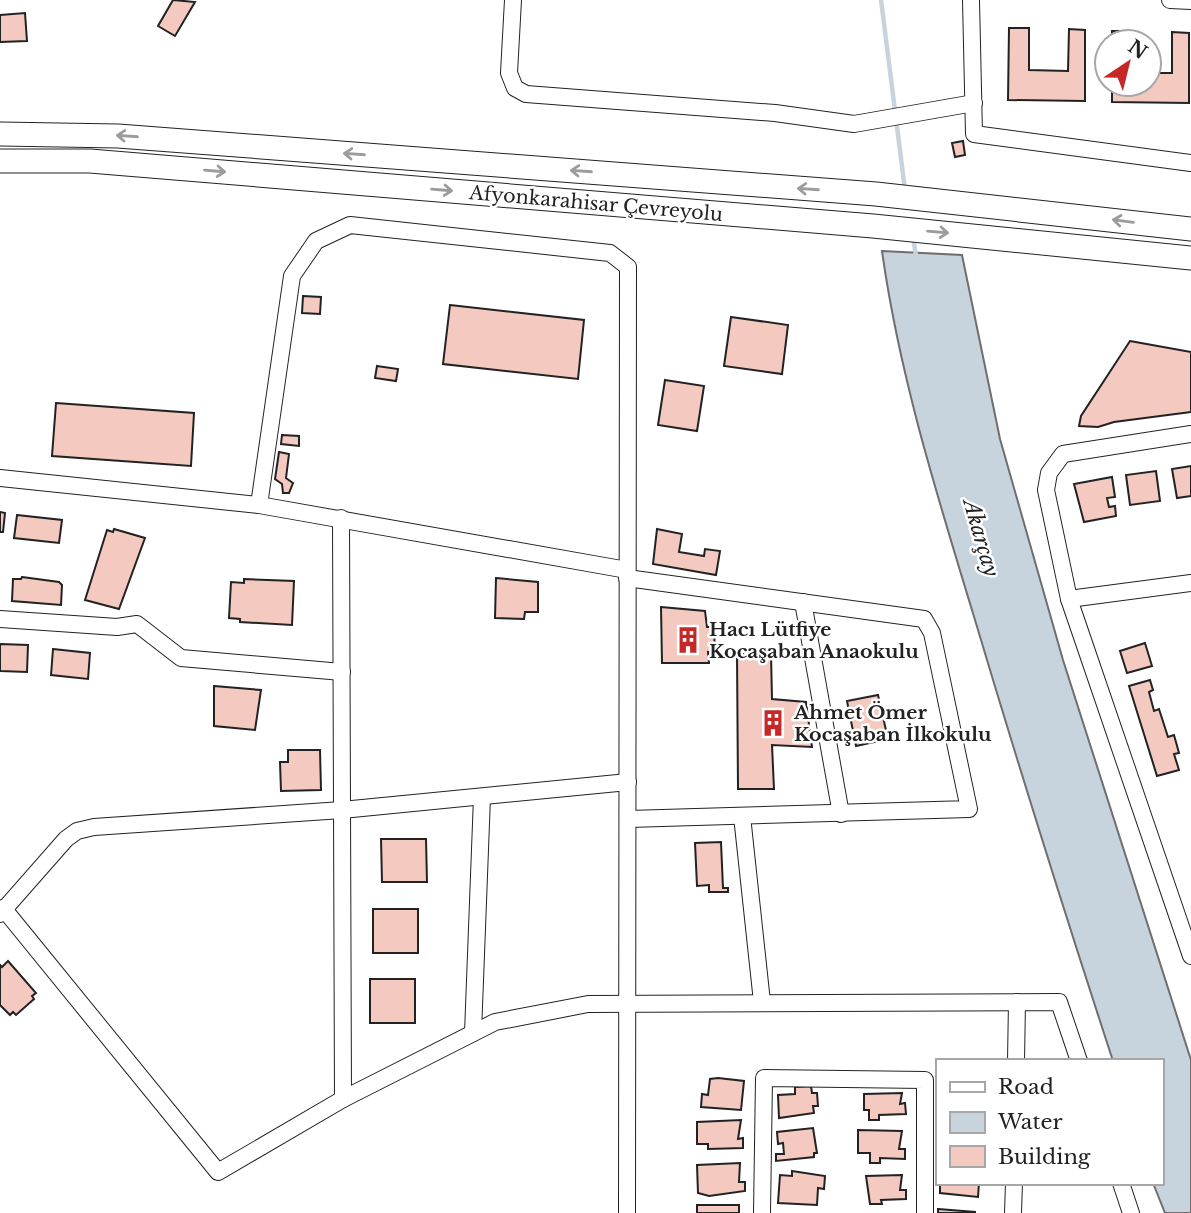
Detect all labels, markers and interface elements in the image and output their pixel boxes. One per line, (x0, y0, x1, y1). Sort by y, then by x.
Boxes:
north arrow (1093, 28, 1163, 98)
text: N (1124, 35, 1151, 64)
one-way arrow (116, 130, 139, 143)
one-way arrow (343, 147, 366, 160)
one-way arrow (570, 164, 593, 177)
one-way arrow (203, 165, 226, 178)
street label: Afyonkarahisar Çevreyolu (467, 181, 724, 226)
one-way arrow (797, 182, 820, 195)
one-way arrow (430, 184, 452, 197)
one-way arrow (1112, 215, 1135, 228)
one-way arrow (926, 226, 948, 239)
water label: Akarçay (957, 493, 1004, 580)
place label: Hacı Lütfiye Kocaşaban Anaokulu (709, 618, 919, 663)
building icon: Hacı Lütfiye Kocaşaban Anaokulu (673, 625, 703, 655)
place label: Ahmet Ömer Kocaşaban İlkokulu (793, 701, 992, 746)
building icon: Ahmet Ömer Kocaşaban İlkokulu (758, 708, 788, 738)
legend (936, 1059, 1163, 1185)
text: Road (998, 1074, 1054, 1100)
text: Water (997, 1109, 1062, 1135)
text: Building (998, 1144, 1091, 1170)

